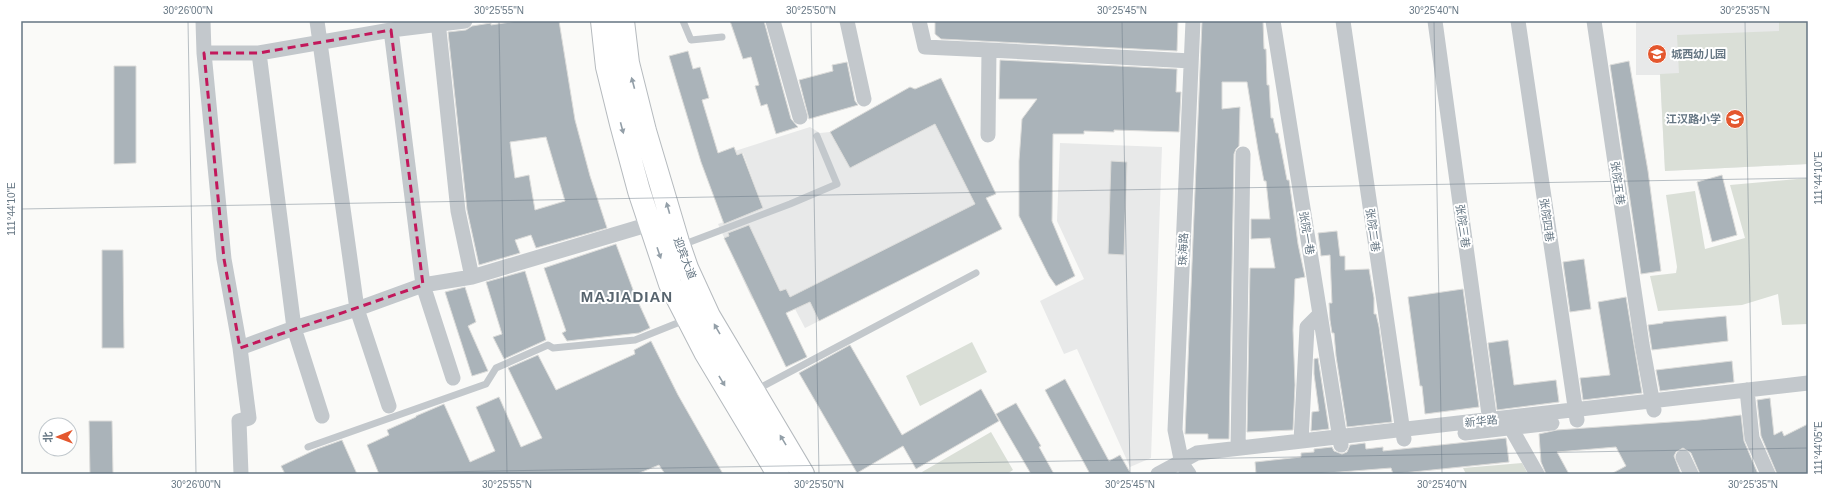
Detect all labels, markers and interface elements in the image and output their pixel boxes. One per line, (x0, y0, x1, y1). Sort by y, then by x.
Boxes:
text: 30°26'00"N (163, 5, 213, 16)
text: 30°25'55"N (474, 5, 524, 16)
text: 30°25'50"N (786, 5, 836, 16)
text: 30°25'45"N (1097, 5, 1147, 16)
text: 30°25'40"N (1409, 5, 1459, 16)
text: 30°25'35"N (1720, 5, 1770, 16)
school or university icon: 城西幼儿园 (1646, 43, 1668, 65)
place label: 城西幼儿园 (1671, 48, 1726, 60)
one-way arrow (630, 77, 636, 89)
school or university icon: 江汉路小学 (1724, 108, 1746, 130)
place label: 江汉路小学 (1666, 113, 1721, 125)
one-way arrow (619, 122, 625, 134)
text: 111°44'10"E (1813, 151, 1824, 205)
street label: 张院五巷 (1609, 160, 1627, 206)
text: 111°44'10"E (6, 182, 17, 236)
street label: 张院四巷 (1538, 197, 1556, 243)
one-way arrow (665, 202, 671, 214)
street label: 张院三巷 (1454, 203, 1472, 249)
street label: 张院二巷 (1364, 207, 1382, 253)
street label: 张院一巷 (1298, 210, 1316, 256)
street label: 珠海路 (1176, 232, 1190, 266)
street label: 迎宾大道 (672, 235, 698, 281)
one-way arrow (656, 247, 662, 259)
district label: MAJIADIAN (581, 288, 673, 305)
one-way arrow (713, 323, 720, 334)
one-way arrow (719, 375, 726, 387)
street label: 新华路 (1464, 413, 1498, 429)
north arrow (38, 417, 78, 457)
text: 111°44'05"E (1813, 421, 1824, 475)
text: 北 (42, 432, 54, 443)
one-way arrow (779, 434, 786, 446)
text: 30°26'00"N (171, 479, 221, 490)
text: 30°25'55"N (482, 479, 532, 490)
text: 30°25'50"N (794, 479, 844, 490)
text: 30°25'45"N (1105, 479, 1155, 490)
text: 30°25'40"N (1417, 479, 1467, 490)
text: 30°25'35"N (1728, 479, 1778, 490)

